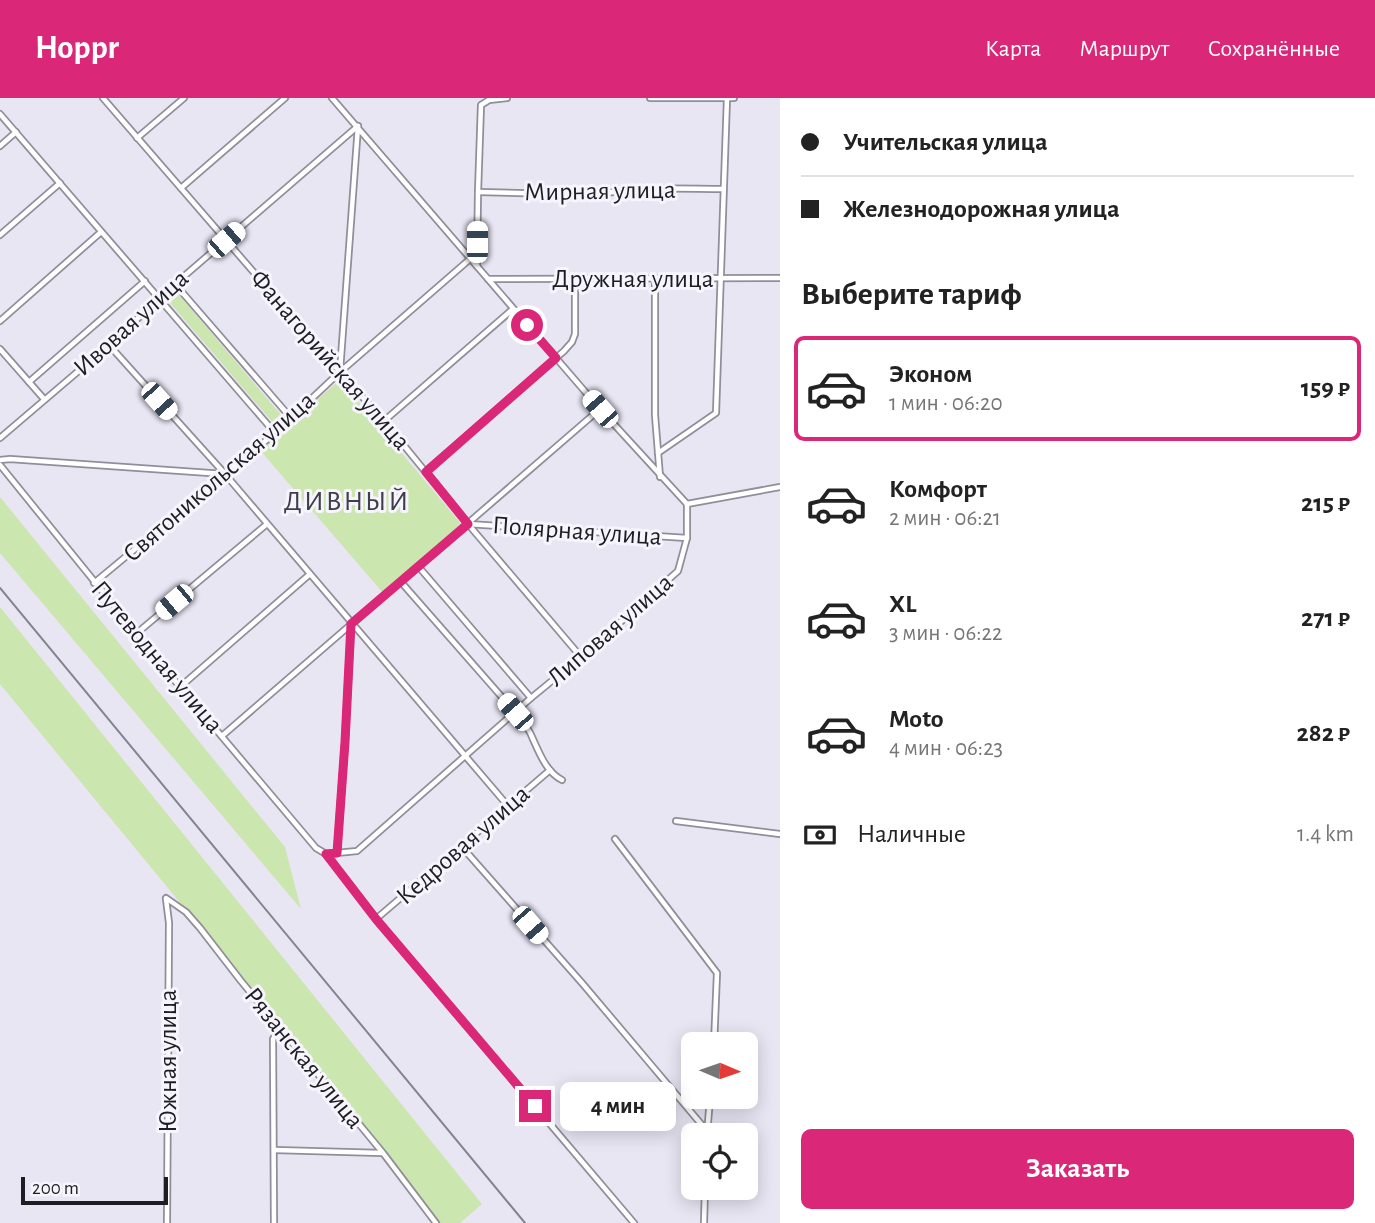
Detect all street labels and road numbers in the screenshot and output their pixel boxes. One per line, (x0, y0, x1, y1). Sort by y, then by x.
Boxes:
street label: Мирная улица (524, 177, 676, 205)
street label: Ивовая улица (69, 265, 194, 381)
street label: Фанагорийская улица (245, 265, 415, 455)
street label: Дружная улица (552, 266, 714, 292)
street label: Святоникольская улица (118, 387, 320, 567)
street label: Полярная улица (491, 512, 663, 550)
street label: Липовая улица (542, 569, 678, 691)
street label: Путеводная улица (86, 576, 228, 738)
street label: Кедровая улица (391, 780, 535, 910)
street label: Рязанская улица (239, 982, 369, 1134)
street label: Южная улица (155, 989, 181, 1133)

